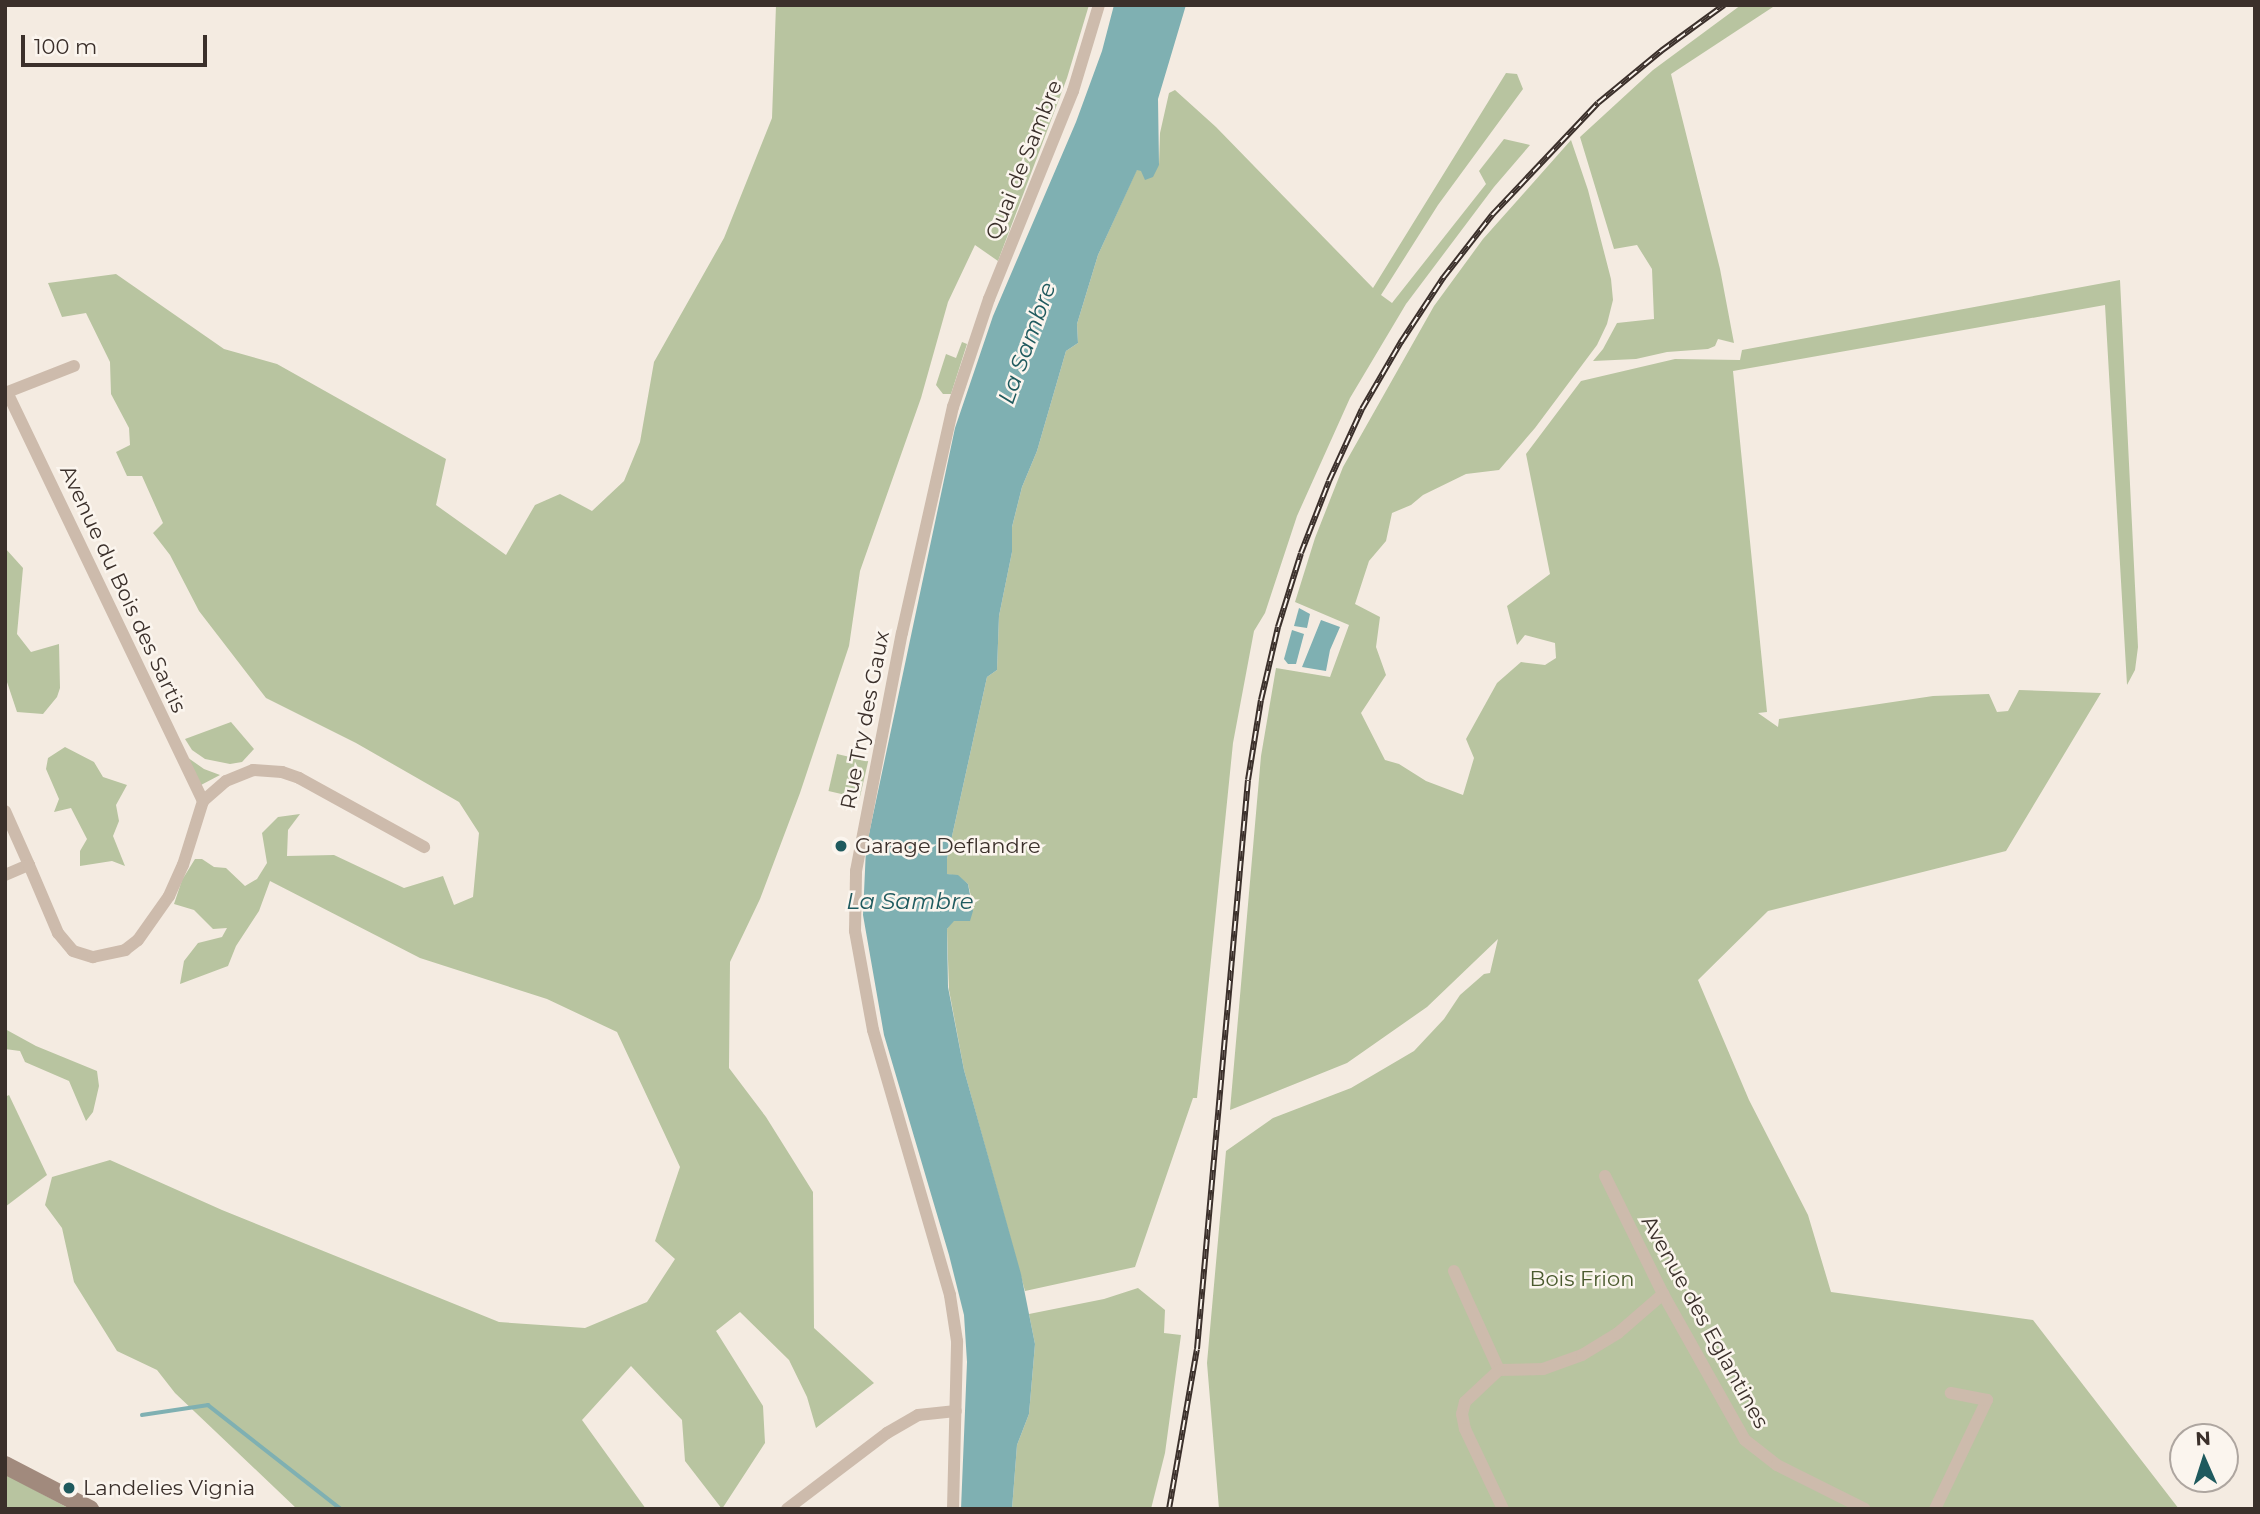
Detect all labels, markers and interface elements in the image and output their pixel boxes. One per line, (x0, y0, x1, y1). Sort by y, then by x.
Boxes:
scale bar (24, 21, 210, 65)
text: 100 m (34, 34, 97, 59)
street label: Quai de Sambre (980, 76, 1068, 244)
water label: La Sambre (992, 278, 1062, 408)
street label: Avenue du Bois des Sartis (54, 461, 192, 717)
street label: Rue Try des Gaux (835, 629, 895, 811)
place label: Garage Deflandre (855, 833, 1041, 859)
marker: Garage Deflandre (833, 838, 849, 854)
water label: La Sambre (846, 887, 974, 915)
street label: Avenue des Eglantines (1636, 1211, 1774, 1433)
park label: Bois Frion (1530, 1266, 1634, 1292)
north arrow (2169, 1423, 2239, 1493)
text: N (2195, 1427, 2211, 1450)
place label: Landelies Vignia (83, 1475, 255, 1501)
marker: Landelies Vignia (61, 1480, 77, 1496)

